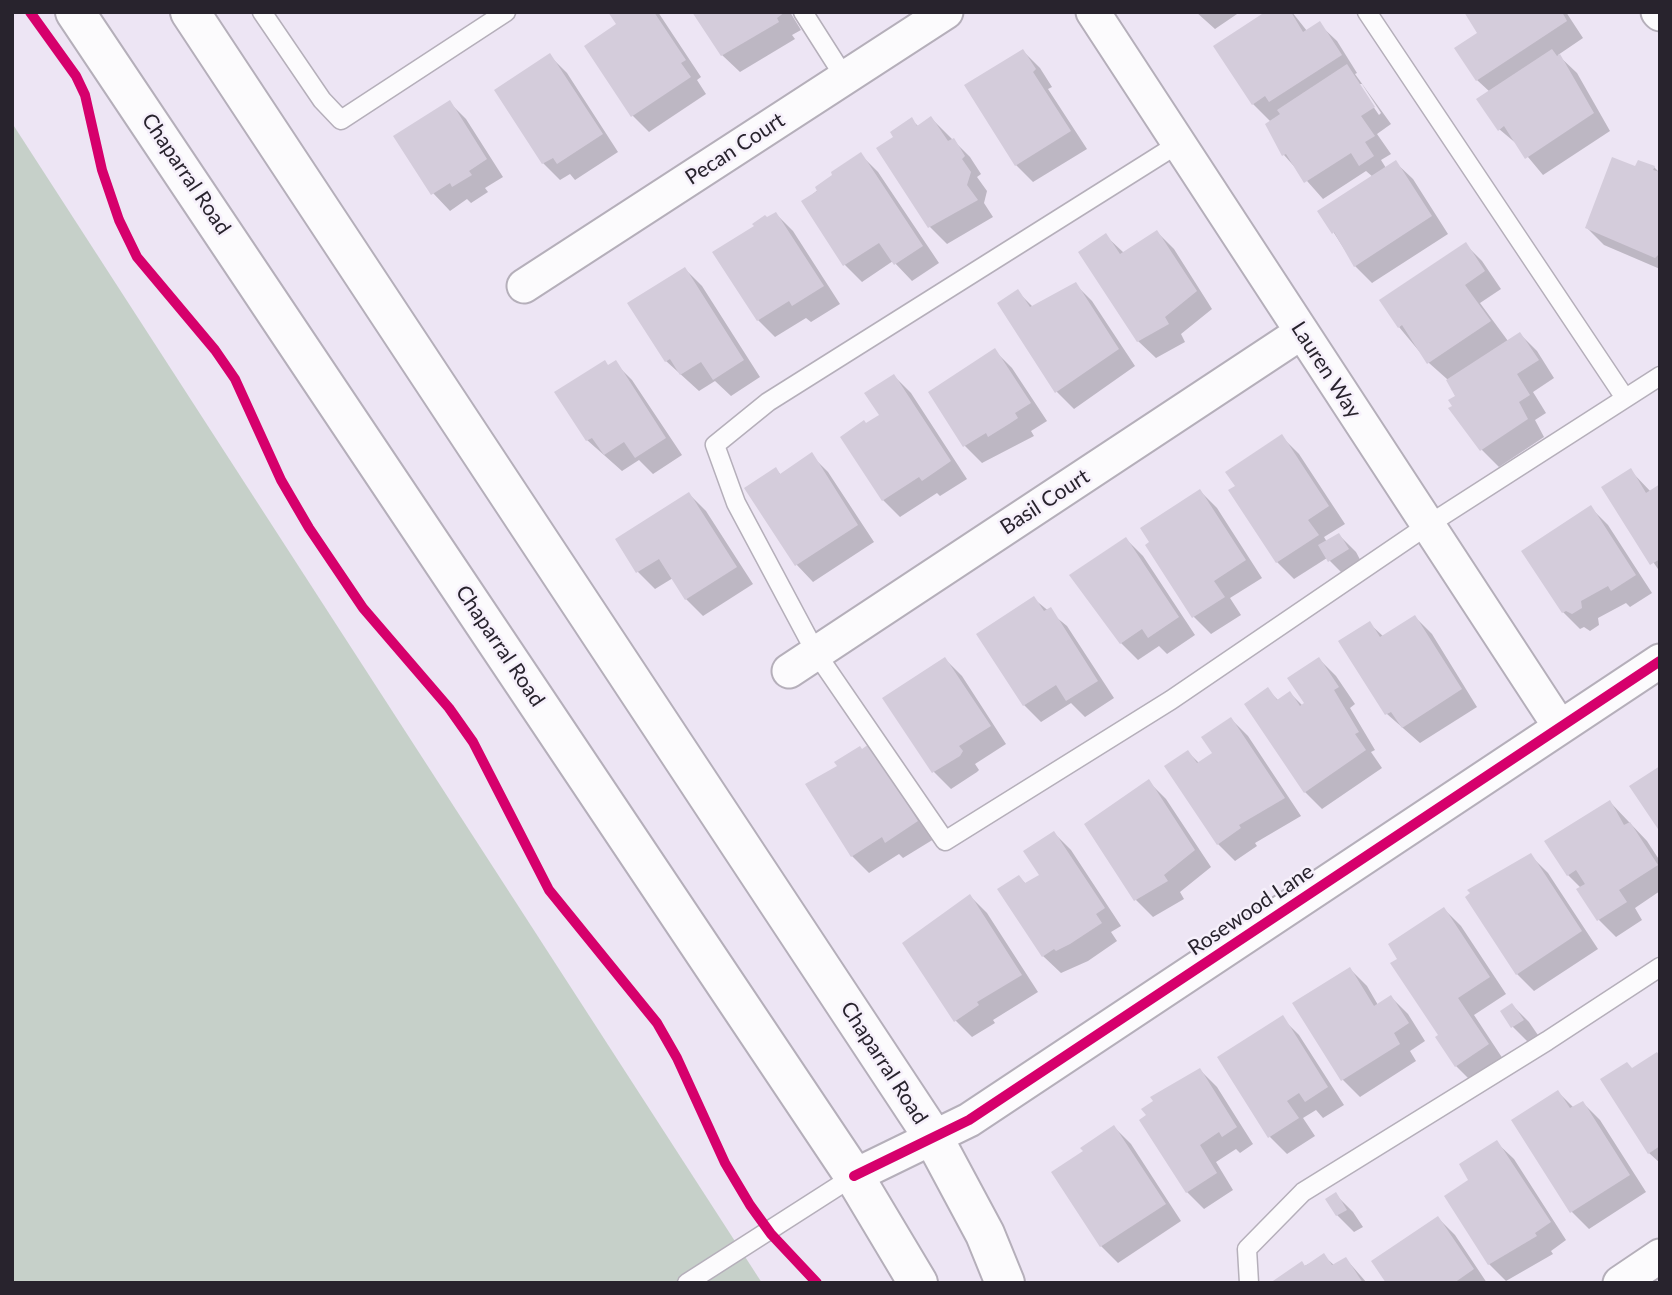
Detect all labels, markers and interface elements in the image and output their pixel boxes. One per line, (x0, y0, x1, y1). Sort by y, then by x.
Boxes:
street label: Pecan Court (681, 108, 789, 190)
street label: Chaparral Road (136, 109, 236, 239)
street label: Lauren Way (1286, 317, 1366, 423)
street label: Basil Court (996, 464, 1094, 540)
street label: Chaparral Road (450, 581, 550, 711)
street label: Rosewood Lane (1184, 859, 1318, 961)
street label: Chaparral Road (835, 997, 933, 1129)

